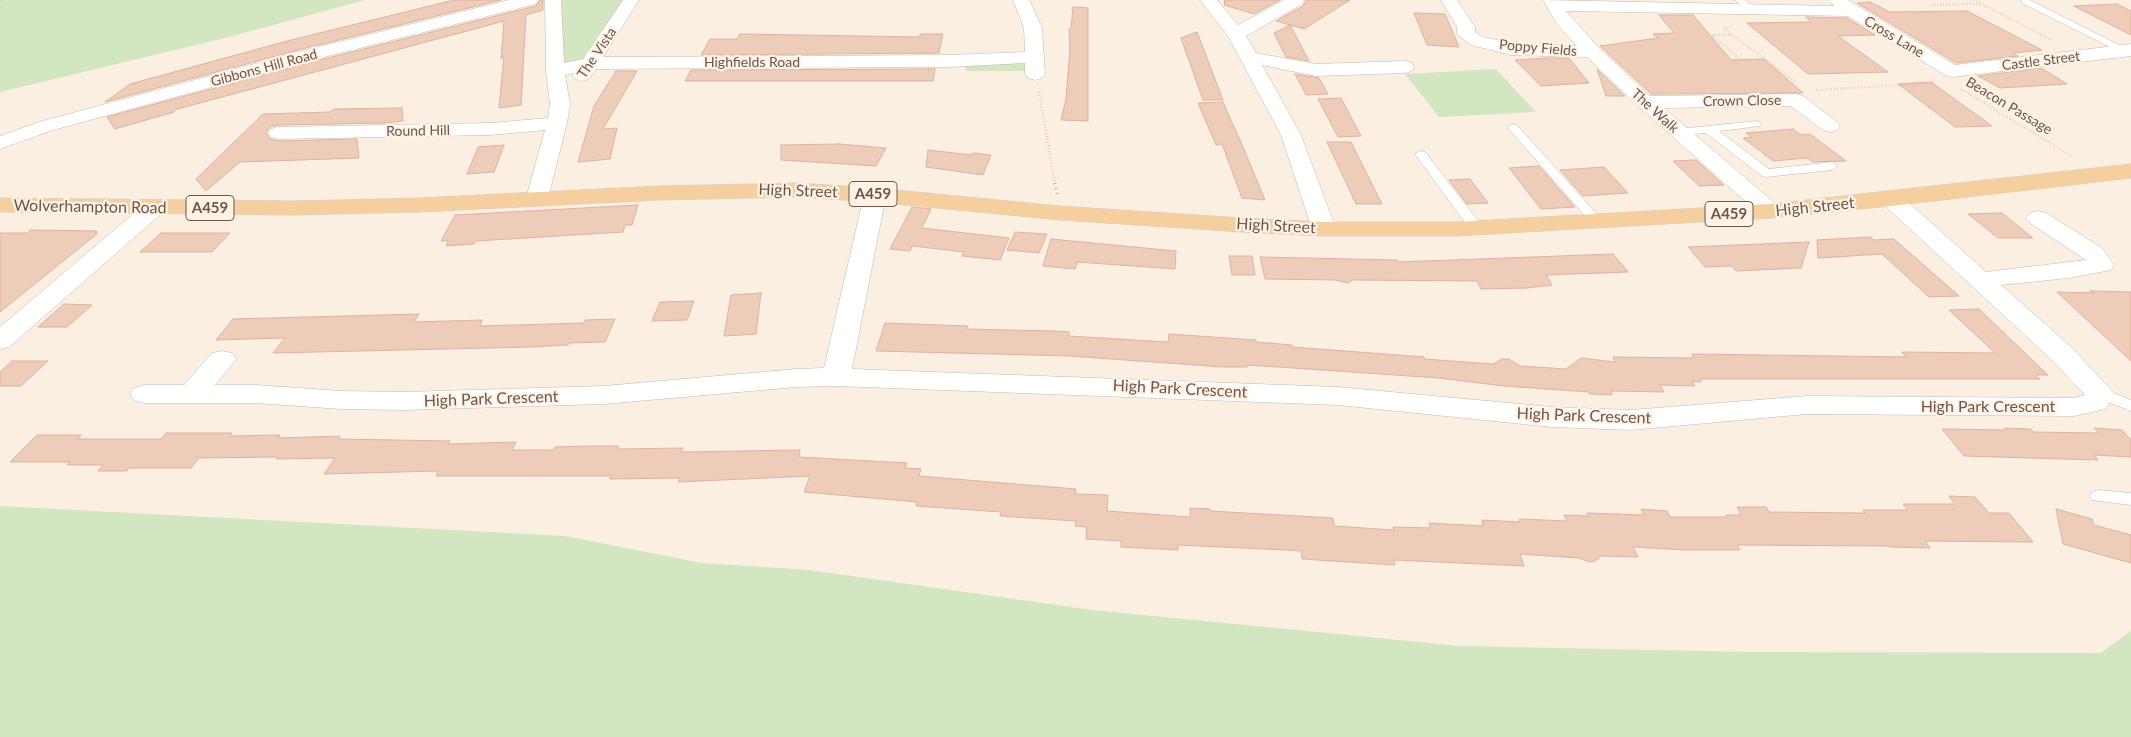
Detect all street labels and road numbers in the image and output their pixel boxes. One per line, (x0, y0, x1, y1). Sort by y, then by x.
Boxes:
street label: Cross Lane (1861, 13, 1927, 61)
street label: The Vista (574, 24, 620, 82)
street label: Poppy Fields (1498, 36, 1578, 60)
street label: Gibbons Hill Road (209, 46, 319, 90)
street label: Castle Street (2001, 48, 2081, 74)
street label: Highfields Road (704, 54, 800, 70)
street label: Beacon Passage (1963, 74, 2055, 138)
street label: The Walk (1628, 85, 1682, 137)
street label: Crown Close (1703, 92, 1781, 110)
street label: Round Hill (386, 122, 450, 140)
street label: High Street (758, 180, 838, 202)
road number: A459 (849, 182, 897, 206)
street label: High Street (1775, 193, 1855, 221)
street label: Wolverhampton Road (13, 196, 167, 218)
road number: A459 (186, 196, 234, 220)
road number: A459 (1705, 202, 1753, 226)
street label: High Street (1236, 214, 1316, 238)
street label: High Park Crescent (1112, 376, 1248, 402)
street label: High Park Crescent (423, 387, 559, 411)
street label: High Park Crescent (1921, 397, 2055, 417)
street label: High Park Crescent (1516, 404, 1652, 428)

